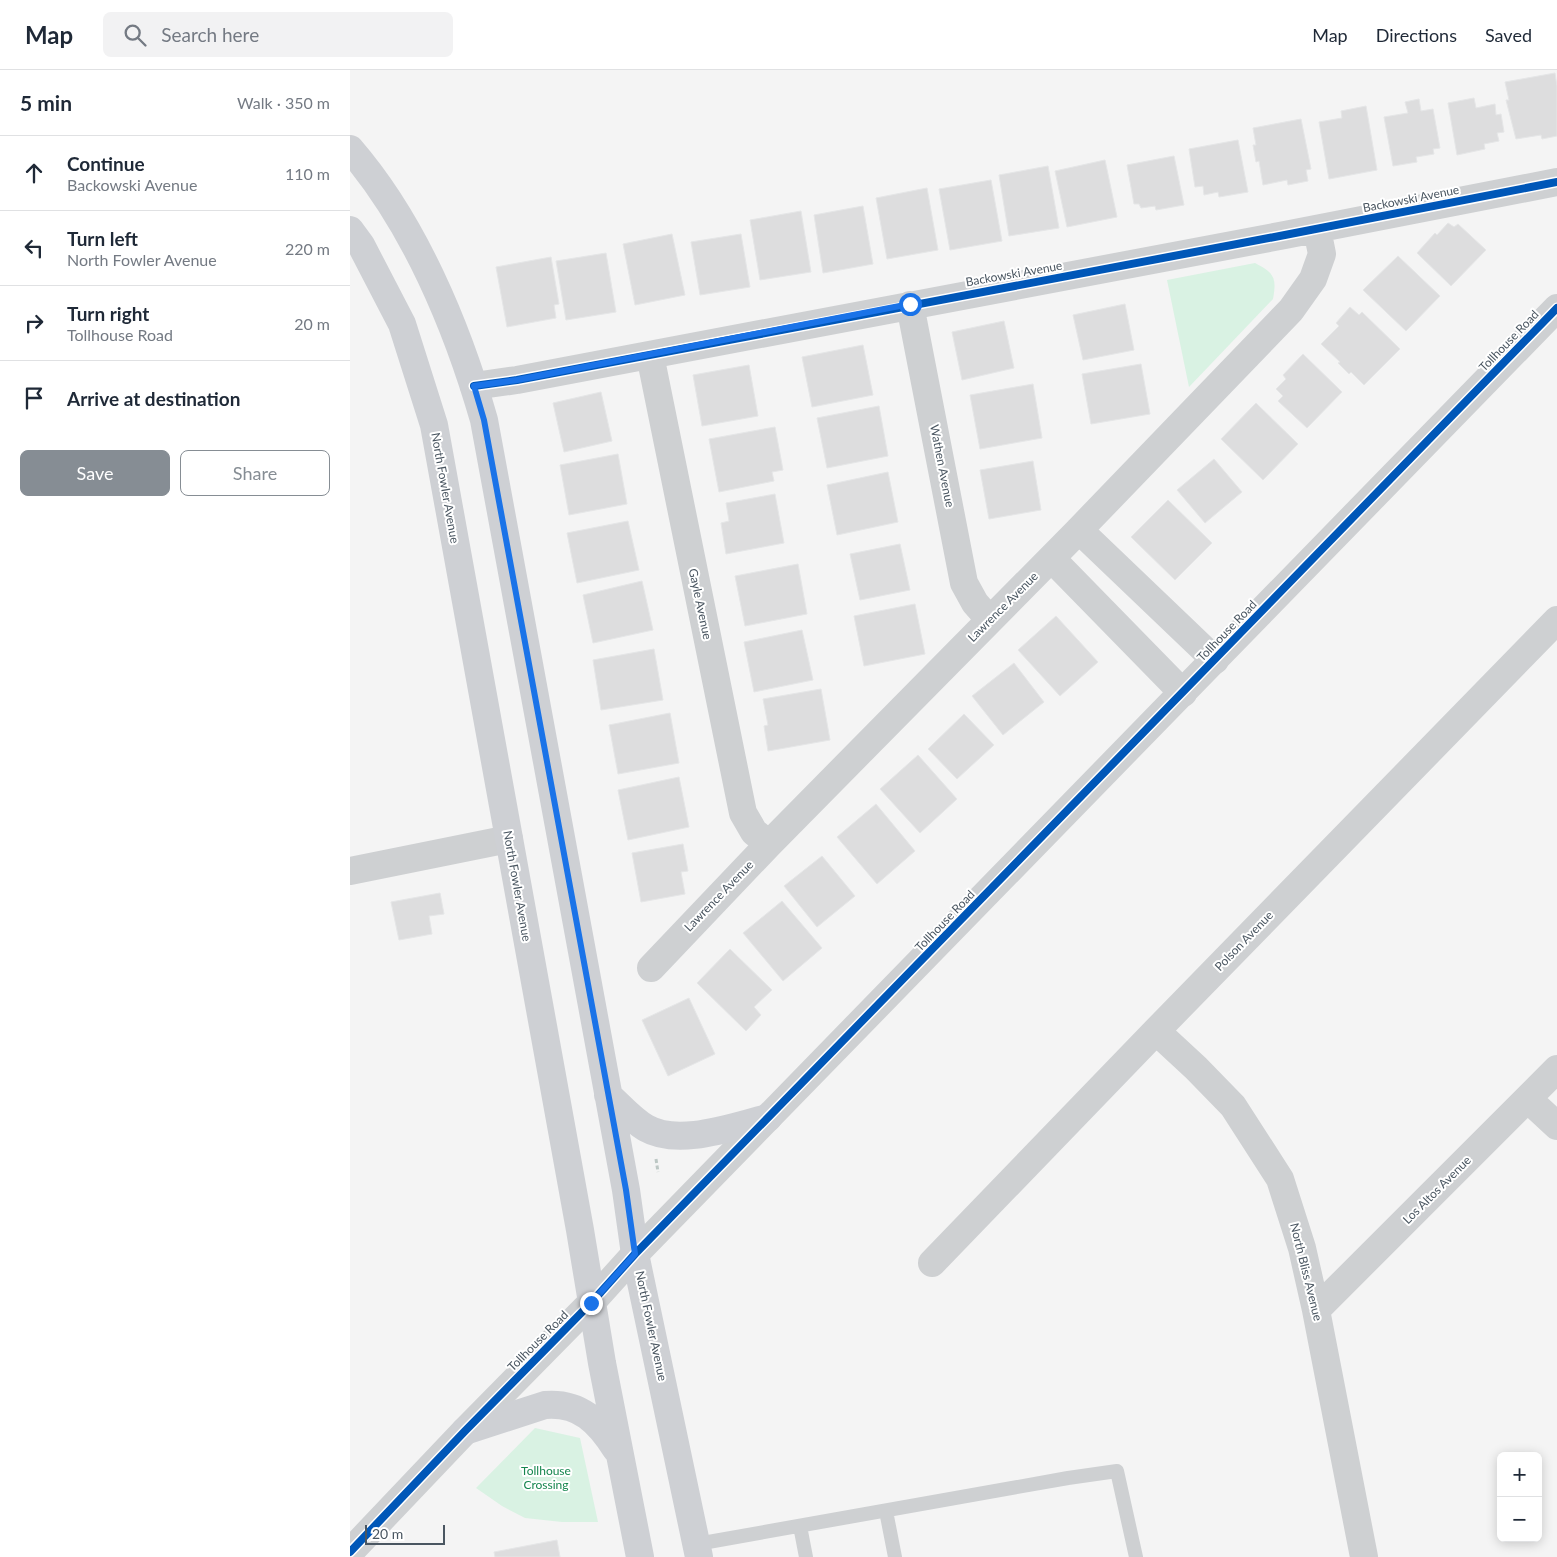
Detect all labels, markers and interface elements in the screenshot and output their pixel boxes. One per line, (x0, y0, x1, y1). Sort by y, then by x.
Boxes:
search box (103, 12, 453, 57)
text: Map (25, 20, 73, 49)
icon: search (121, 21, 149, 49)
text: Search here (161, 23, 259, 46)
text: Map (1312, 24, 1348, 46)
text: Directions (1376, 24, 1457, 46)
text: Saved (1485, 24, 1532, 46)
text: 5 min (20, 90, 72, 115)
text: Walk · 350 m (237, 93, 330, 112)
text: Continue (67, 152, 145, 175)
icon: ahead (20, 159, 48, 187)
text: 110 m (285, 164, 330, 183)
text: Backowski Avenue (67, 175, 197, 194)
street label: Backowski Avenue (1361, 182, 1460, 215)
text: Turn left (67, 227, 138, 250)
icon: left (20, 234, 48, 262)
text: 220 m (285, 239, 330, 258)
text: North Fowler Avenue (67, 250, 217, 269)
street label: Backowski Avenue (964, 258, 1063, 289)
route start (899, 293, 922, 316)
text: Turn right (67, 302, 149, 325)
street label: Tollhouse Road (1476, 307, 1542, 374)
icon: right (20, 309, 48, 337)
text: 20 m (294, 314, 330, 333)
text: Tollhouse Road (67, 325, 173, 344)
icon: arrive (20, 384, 48, 412)
text: Arrive at destination (67, 387, 240, 410)
street label: Wathen Avenue (927, 423, 958, 509)
street label: North Fowler Avenue (428, 431, 463, 545)
button: Save (20, 450, 170, 496)
button: Share (180, 450, 330, 496)
street label: Gayle Avenue (686, 567, 715, 641)
street label: Lawrence Avenue (964, 568, 1041, 645)
street label: Tollhouse Road (1194, 597, 1260, 664)
street label: North Fowler Avenue (500, 829, 535, 943)
street label: Lawrence Avenue (681, 857, 756, 934)
street label: Tollhouse Road (912, 887, 978, 954)
street label: Polson Avenue (1211, 908, 1276, 974)
street label: Los Altos Avenue (1400, 1153, 1474, 1227)
street label: North Bliss Avenue (1287, 1221, 1326, 1322)
street label: North Fowler Avenue (632, 1269, 671, 1382)
route end (580, 1292, 603, 1315)
street label: Tollhouse Road (504, 1307, 571, 1374)
map controls (1497, 1452, 1542, 1542)
button: + (1497, 1452, 1542, 1497)
park label: Tollhouse Crossing (521, 1463, 571, 1492)
button: − (1497, 1497, 1542, 1542)
scale bar (365, 1522, 445, 1545)
text: 20 m (372, 1525, 403, 1542)

